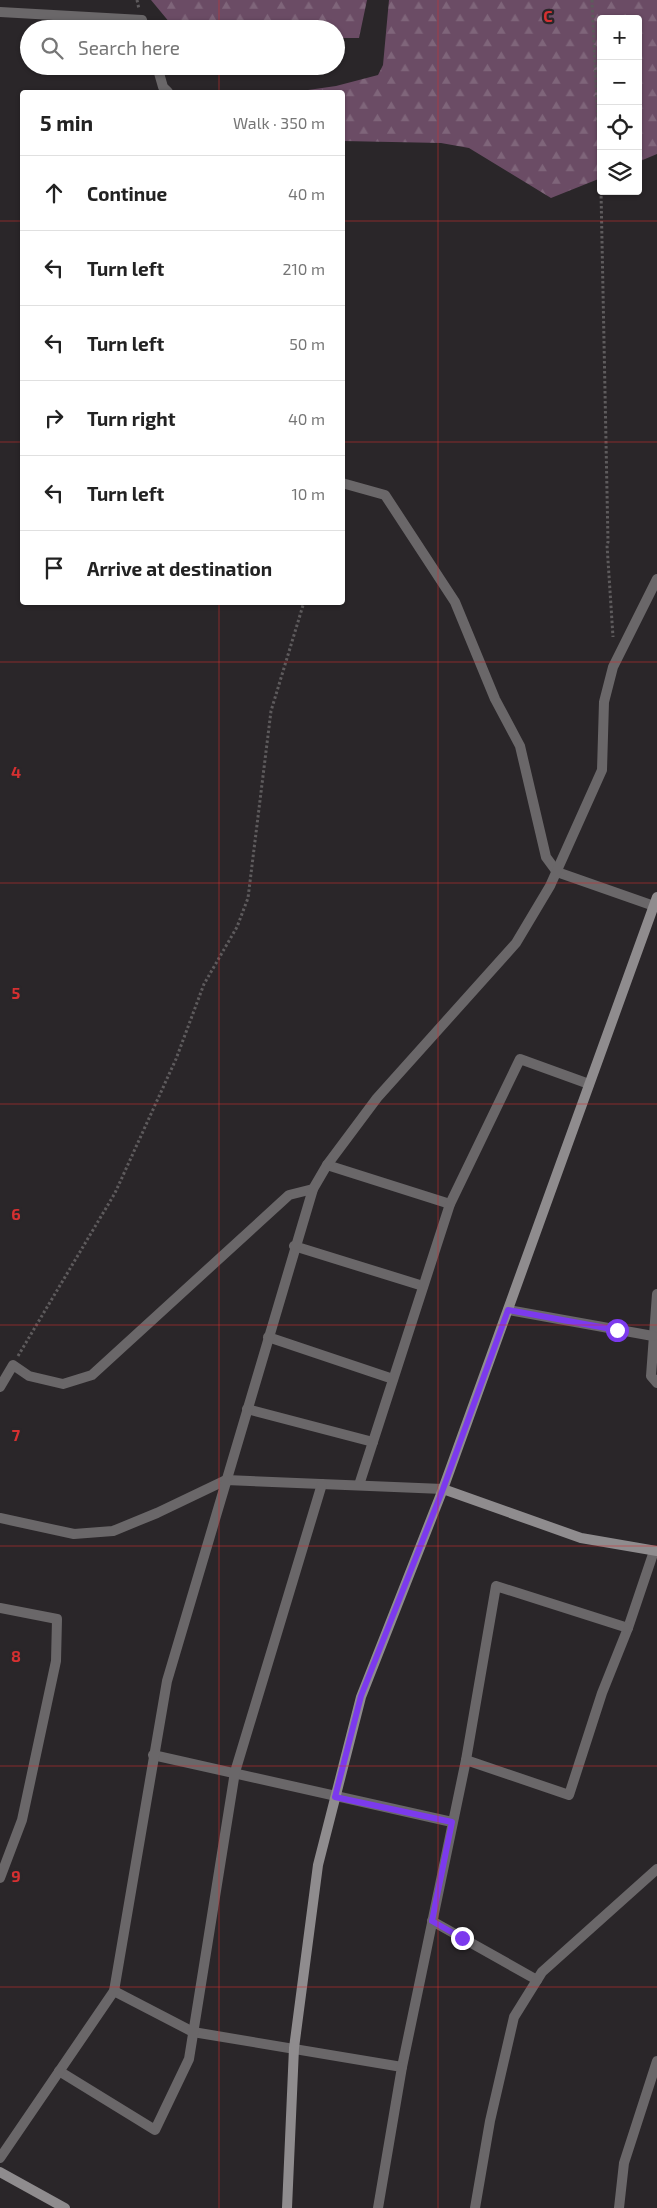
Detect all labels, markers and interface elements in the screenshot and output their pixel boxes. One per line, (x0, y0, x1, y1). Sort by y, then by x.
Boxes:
text: C (543, 6, 553, 25)
map controls (597, 15, 642, 195)
button: + (597, 15, 642, 60)
search box (20, 20, 345, 75)
icon: search (38, 34, 66, 62)
text: Search here (78, 36, 180, 59)
button: − (597, 60, 642, 105)
button: locate (597, 105, 642, 150)
text: 5 min (40, 110, 93, 135)
text: Walk · 350 m (233, 113, 325, 132)
button: layers (597, 150, 642, 195)
icon: ahead (40, 179, 68, 207)
text: Continue (87, 182, 167, 205)
text: 40 m (288, 184, 325, 203)
icon: left (40, 254, 68, 282)
text: Turn left (87, 257, 164, 280)
text: 210 m (282, 259, 325, 278)
icon: left (40, 329, 68, 357)
text: Turn left (87, 332, 164, 355)
text: 50 m (289, 334, 325, 353)
icon: right (40, 404, 68, 432)
text: Turn right (87, 407, 175, 430)
text: 40 m (288, 409, 325, 428)
icon: left (40, 479, 68, 507)
text: Turn left (87, 482, 164, 505)
text: 10 m (291, 484, 325, 503)
icon: arrive (40, 554, 68, 582)
text: Arrive at destination (87, 557, 272, 580)
text: 4 (11, 762, 21, 781)
text: 5 (12, 983, 21, 1002)
text: 6 (11, 1204, 21, 1223)
route start (606, 1319, 629, 1342)
text: 7 (12, 1425, 21, 1444)
text: 8 (11, 1646, 21, 1665)
text: 9 (11, 1866, 21, 1885)
route end (451, 1927, 474, 1950)

